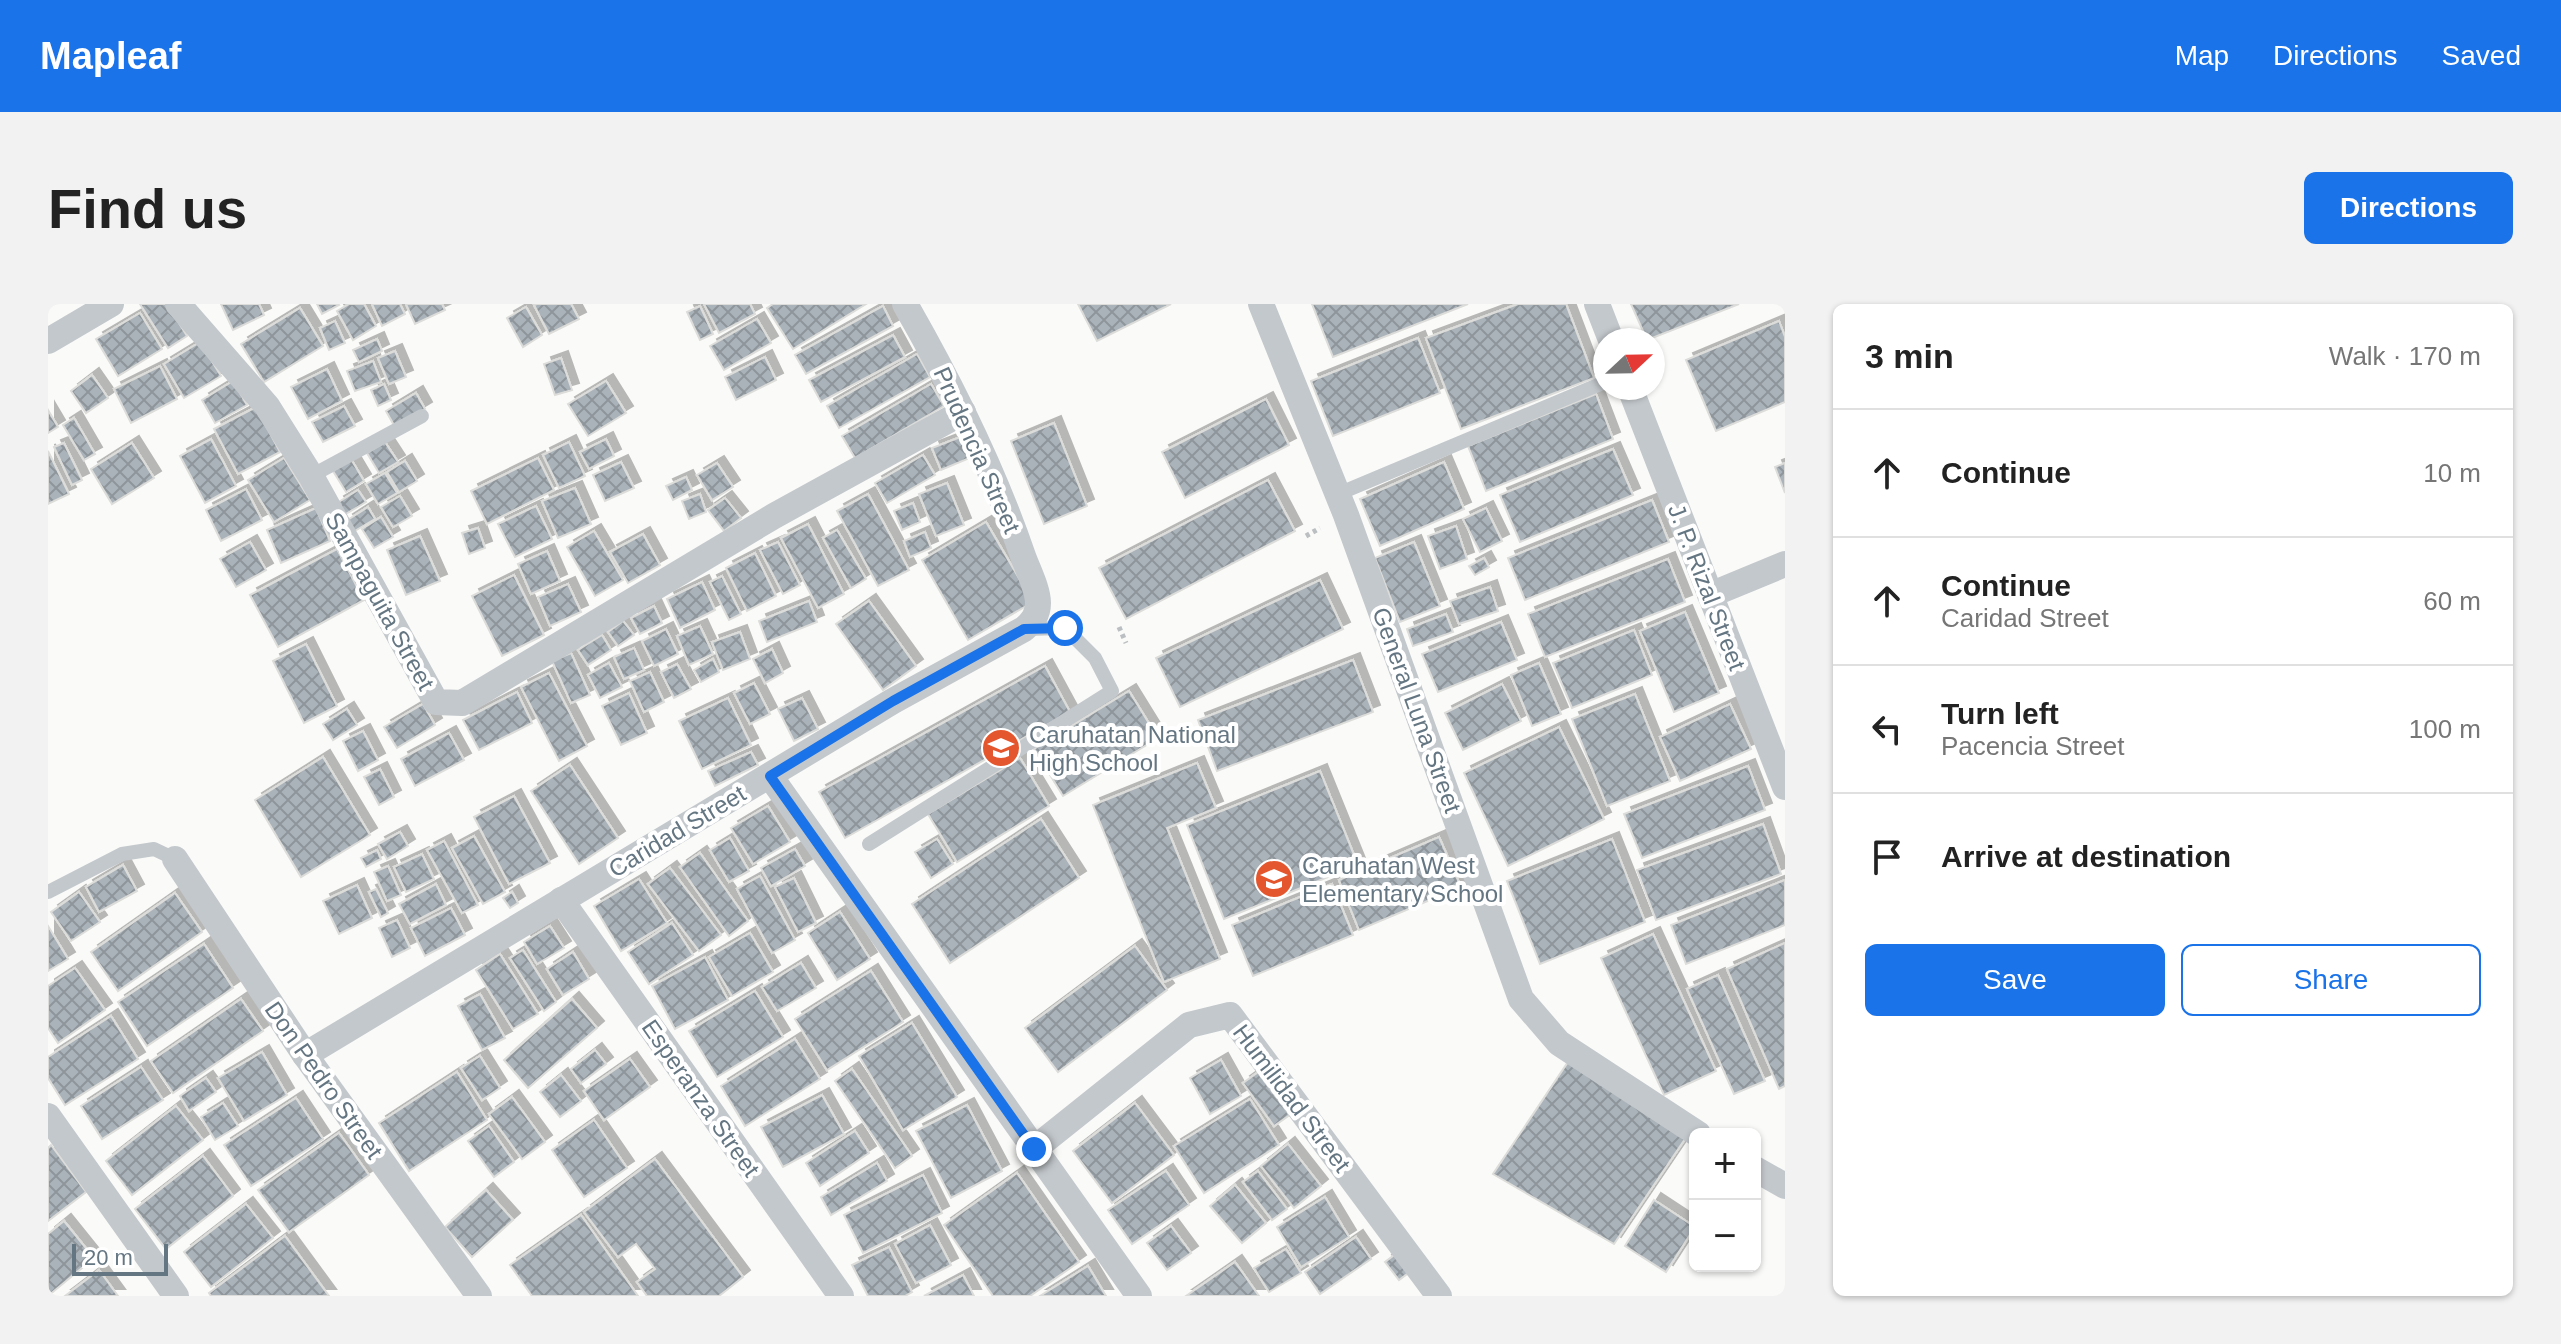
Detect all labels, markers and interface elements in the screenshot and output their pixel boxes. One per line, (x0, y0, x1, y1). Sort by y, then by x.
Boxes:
text: Mapleaf (40, 35, 181, 77)
text: Map (2175, 40, 2229, 71)
text: Directions (2273, 40, 2398, 71)
text: Saved (2442, 40, 2521, 71)
button: Directions (2304, 172, 2513, 244)
text: Find us (48, 177, 247, 240)
north arrow (1593, 328, 1665, 400)
text: 3 min (1865, 337, 1954, 375)
text: Walk · 170 m (2329, 341, 2481, 371)
street label: Prudencia Street (928, 363, 1026, 537)
icon: ahead (1865, 451, 1909, 495)
text: Continue (1941, 456, 2071, 489)
text: 10 m (2423, 458, 2481, 488)
street label: J. P. Rizal Street (1663, 500, 1751, 674)
street label: Sampaguita Street (320, 508, 440, 695)
text: Continue (1941, 569, 2071, 602)
icon: ahead (1865, 579, 1909, 623)
text: 60 m (2423, 586, 2481, 616)
text: Caridad Street (1941, 603, 2109, 633)
street label: General Luna Street (1367, 604, 1467, 816)
route start (1047, 610, 1083, 646)
text: Turn left (1941, 697, 2059, 730)
icon: left (1865, 707, 1909, 751)
text: 100 m (2409, 714, 2481, 744)
place label: Caruhatan National High School (1029, 721, 1236, 776)
school or university icon: Caruhatan National High School (980, 727, 1022, 769)
text: Pacencia Street (1941, 731, 2125, 761)
street label: Caridad Street (604, 779, 751, 882)
icon: arrive (1865, 835, 1909, 879)
text: Arrive at destination (1941, 840, 2231, 873)
place label: Caruhatan West Elementary School (1302, 852, 1503, 907)
school or university icon: Caruhatan West Elementary School (1253, 858, 1295, 900)
button: Save (1865, 944, 2165, 1016)
button: Share (2181, 944, 2481, 1016)
street label: Don Pedro Street (260, 996, 388, 1164)
street label: Esperanza Street (637, 1014, 765, 1182)
street label: Humilidad Street (1228, 1019, 1356, 1177)
map controls (1689, 1128, 1761, 1272)
button: + (1689, 1128, 1761, 1200)
route end (1016, 1131, 1052, 1167)
button: − (1689, 1200, 1761, 1272)
scale bar (72, 1240, 168, 1276)
text: 20 m (84, 1245, 133, 1270)

